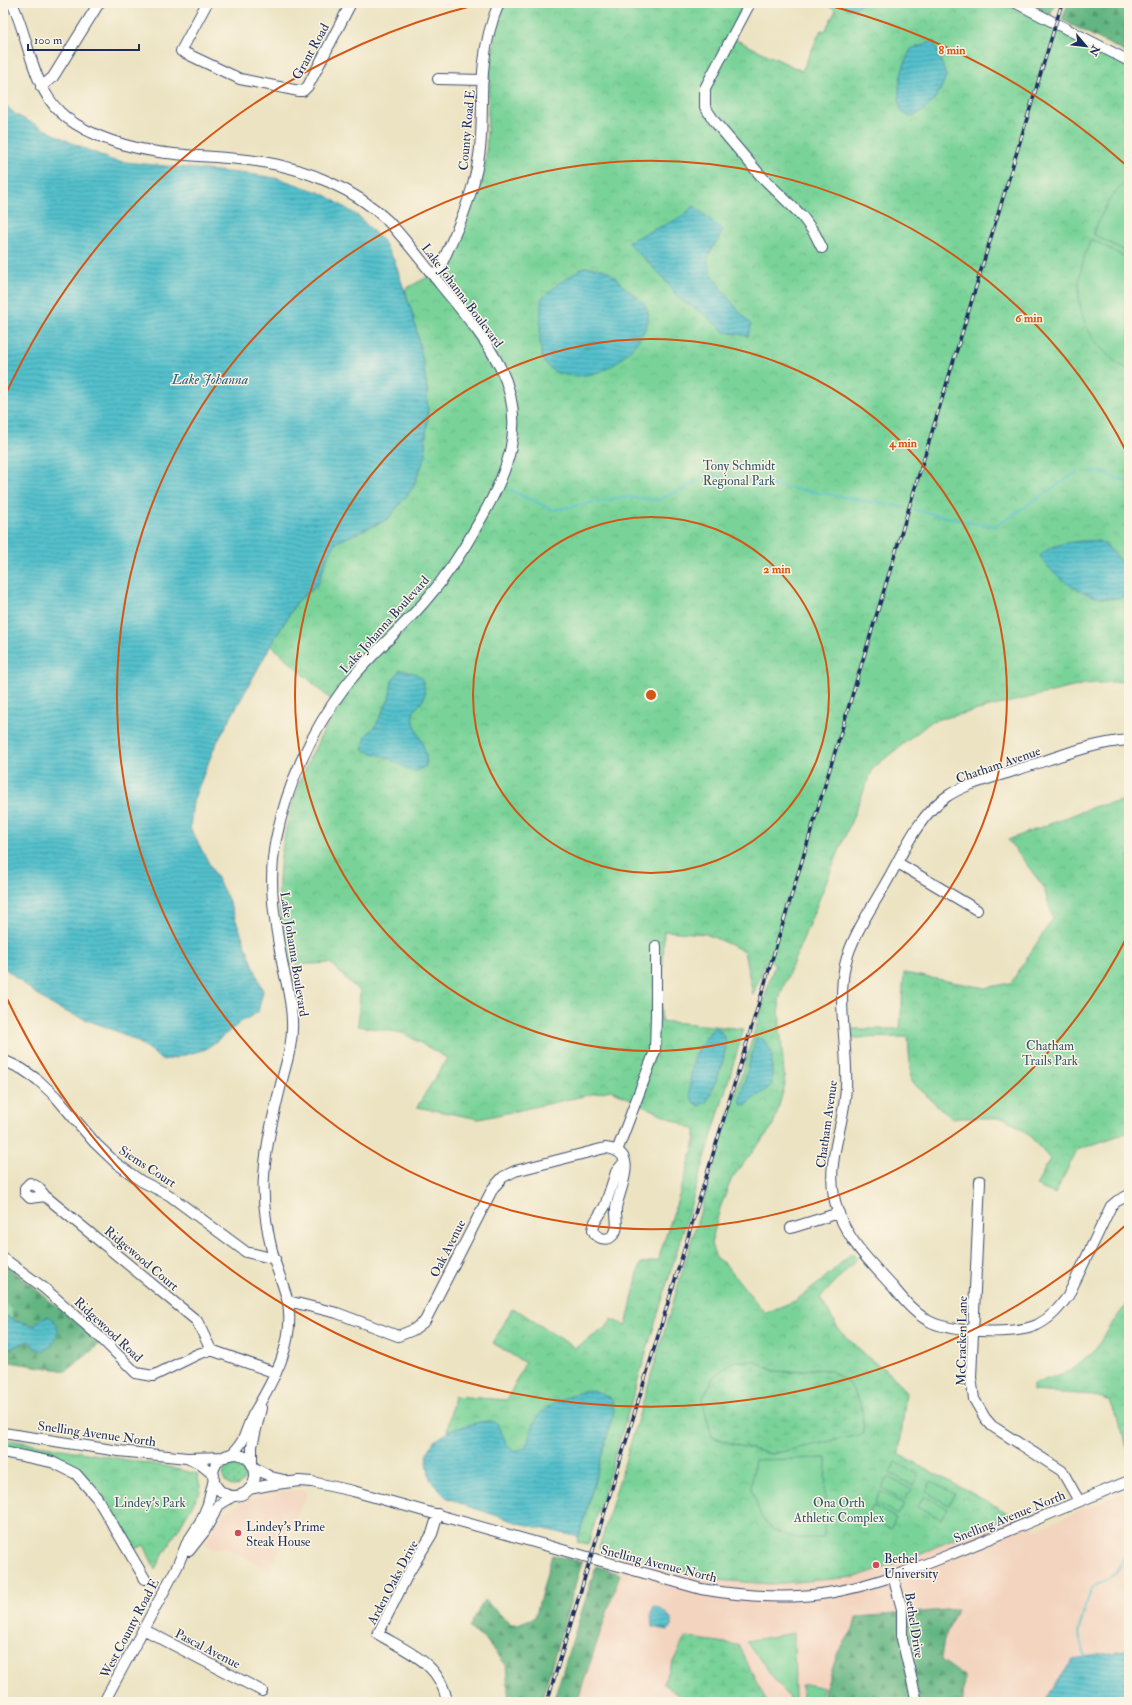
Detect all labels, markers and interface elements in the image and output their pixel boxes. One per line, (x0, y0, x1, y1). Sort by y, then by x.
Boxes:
street label: Grant Road (289, 20, 333, 82)
scale bar (28, 26, 139, 52)
north arrow (1066, 26, 1106, 66)
text: 100 m (34, 33, 63, 48)
text: N (1086, 42, 1103, 59)
text: 8 min (939, 43, 966, 58)
street label: County Road E (455, 89, 479, 171)
street label: Lake Johanna Boulevard (418, 240, 507, 351)
text: 6 min (1015, 311, 1043, 326)
water label: Lake Johanna (171, 371, 249, 388)
text: 4 min (888, 436, 918, 451)
park label: Tony Schmidt Regional Park (703, 458, 776, 489)
text: 2 min (763, 562, 791, 577)
street label: Lake Johanna Boulevard (337, 572, 433, 677)
centre of rings (644, 688, 658, 702)
street label: Chatham Avenue (954, 743, 1043, 787)
street label: Lake Johanna Boulevard (276, 891, 312, 1018)
park label: Chatham Trails Park (1022, 1038, 1079, 1069)
street label: Chatham Avenue (813, 1079, 841, 1169)
street label: Siems Court (116, 1142, 179, 1191)
street label: Oak Avenue (427, 1216, 469, 1280)
street label: Ridgewood Court (101, 1223, 182, 1294)
street label: Ridgewood Road (71, 1294, 146, 1366)
street label: McCracken Lane (953, 1295, 971, 1386)
street label: Snelling Avenue North (37, 1418, 157, 1450)
street label: Snelling Avenue North (951, 1487, 1068, 1547)
park label: Lindey's Park (114, 1495, 186, 1512)
park label: Ona Orth Athletic Complex (793, 1495, 884, 1527)
place label: Lindey's Prime Steak House (246, 1519, 326, 1550)
marker: Lindey's Prime Steak House (233, 1528, 243, 1538)
street label: Arden Oaks Drive (363, 1537, 422, 1628)
street label: Snelling Avenue North (599, 1542, 719, 1586)
place label: Bethel University (884, 1551, 939, 1583)
marker: Bethel University (871, 1560, 881, 1570)
street label: West County Road E (97, 1576, 164, 1682)
street label: Bethel Drive (901, 1591, 927, 1660)
street label: Pascal Avenue (172, 1626, 243, 1672)

